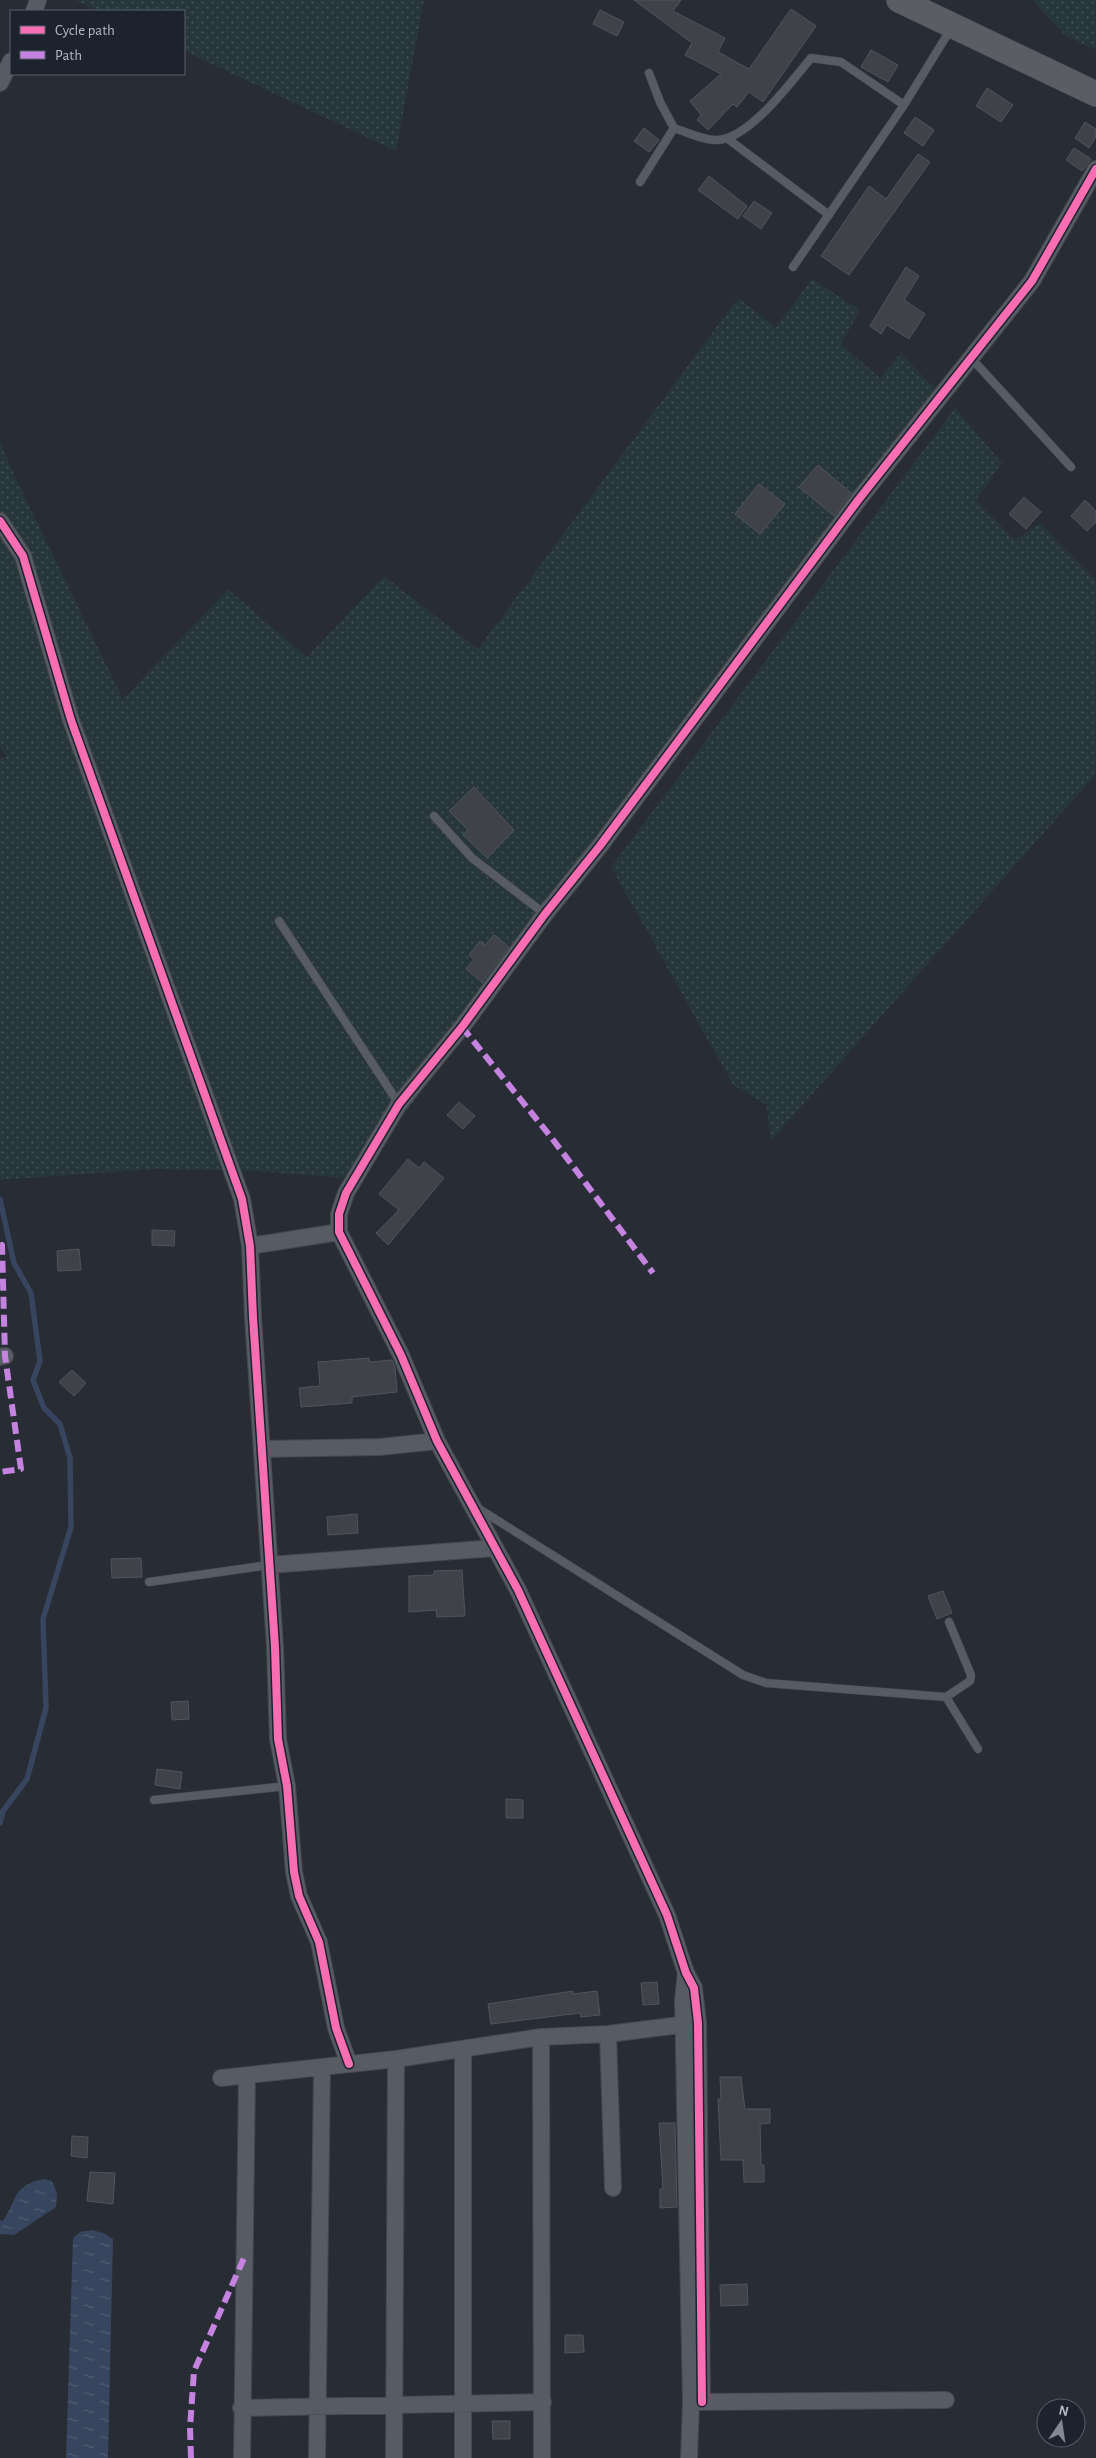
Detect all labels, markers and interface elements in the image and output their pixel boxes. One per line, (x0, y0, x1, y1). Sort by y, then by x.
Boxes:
legend (10, 10, 185, 75)
text: Cycle path (55, 23, 115, 38)
text: Path (55, 48, 82, 63)
north arrow (1036, 2398, 1086, 2448)
text: N (1057, 2403, 1070, 2419)

